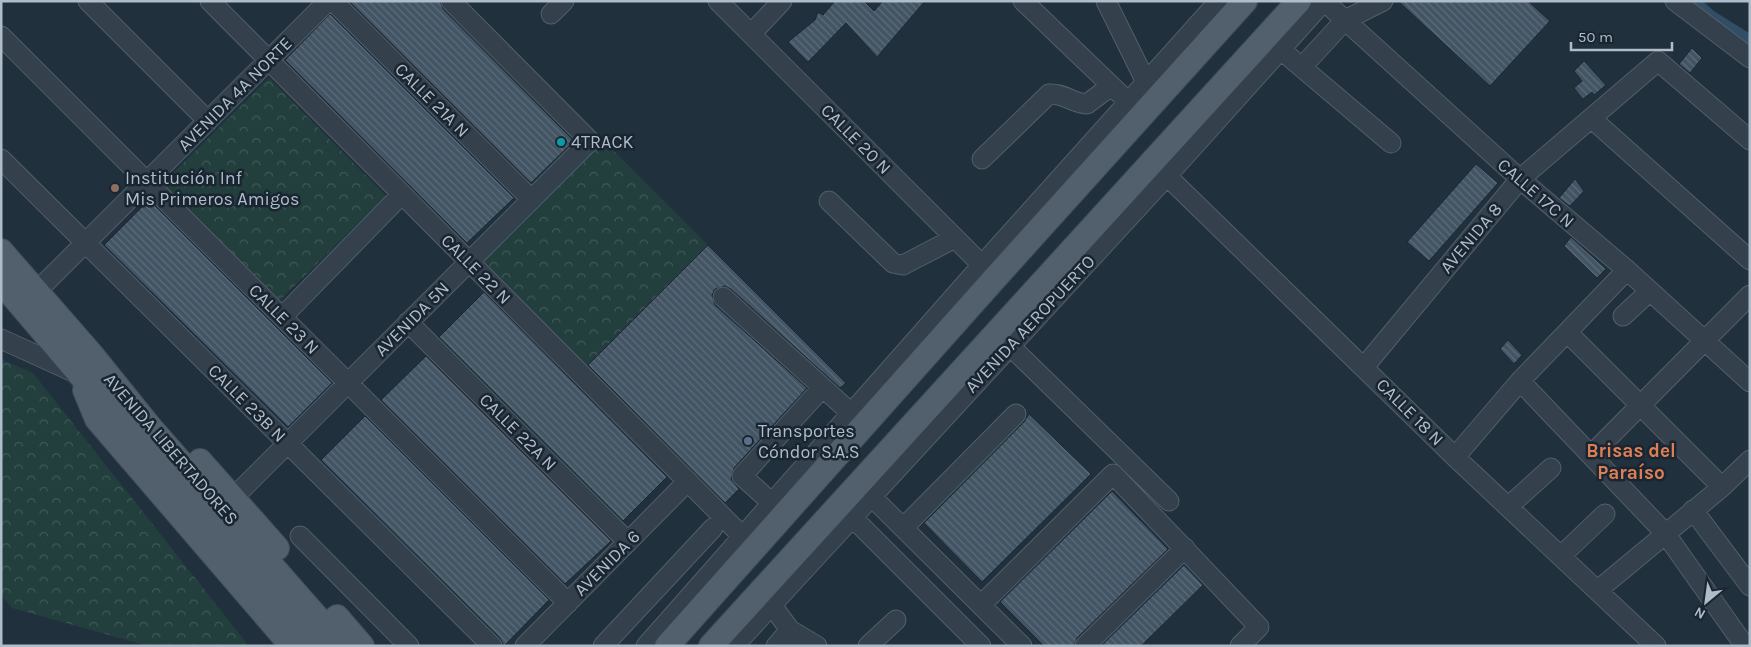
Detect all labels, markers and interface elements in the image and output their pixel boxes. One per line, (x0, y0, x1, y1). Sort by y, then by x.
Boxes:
scale bar (1571, 20, 1672, 52)
text: 50 m (1578, 28, 1613, 46)
street label: AVENIDA 4A NORTE (173, 32, 297, 156)
street label: CALLE 21A N (390, 58, 474, 142)
street label: CALLE 20 N (816, 99, 896, 179)
place label: 4TRACK (571, 131, 633, 153)
marker: 4TRACK (555, 136, 567, 148)
street label: CALLE 17C N (1493, 154, 1579, 232)
place label: Institución Inf Mis Primeros Amigos (125, 167, 299, 210)
marker: Institución Inf Mis Primeros Amigos (109, 182, 121, 194)
street label: AVENIDA 8 (1435, 198, 1507, 278)
street label: CALLE 22 N (436, 229, 516, 309)
street label: AVENIDA AEROPUERTO (960, 250, 1100, 398)
street label: AVENIDA 5N (370, 277, 454, 361)
street label: CALLE 23 N (244, 279, 324, 359)
street label: CALLE 23B N (203, 359, 291, 447)
street label: AVENIDA LIBERTADORES (99, 369, 243, 529)
street label: CALLE 18 N (1372, 374, 1448, 450)
street label: CALLE 22A N (475, 389, 561, 475)
place label: Transportes Cóndor S.A.S (758, 420, 860, 463)
marker: Transportes Cóndor S.A.S (742, 435, 754, 447)
district label: Brisas del Paraíso (1586, 440, 1676, 484)
street label: AVENIDA 6 (569, 525, 645, 601)
north arrow (1681, 577, 1731, 627)
text: N (1691, 603, 1708, 623)

